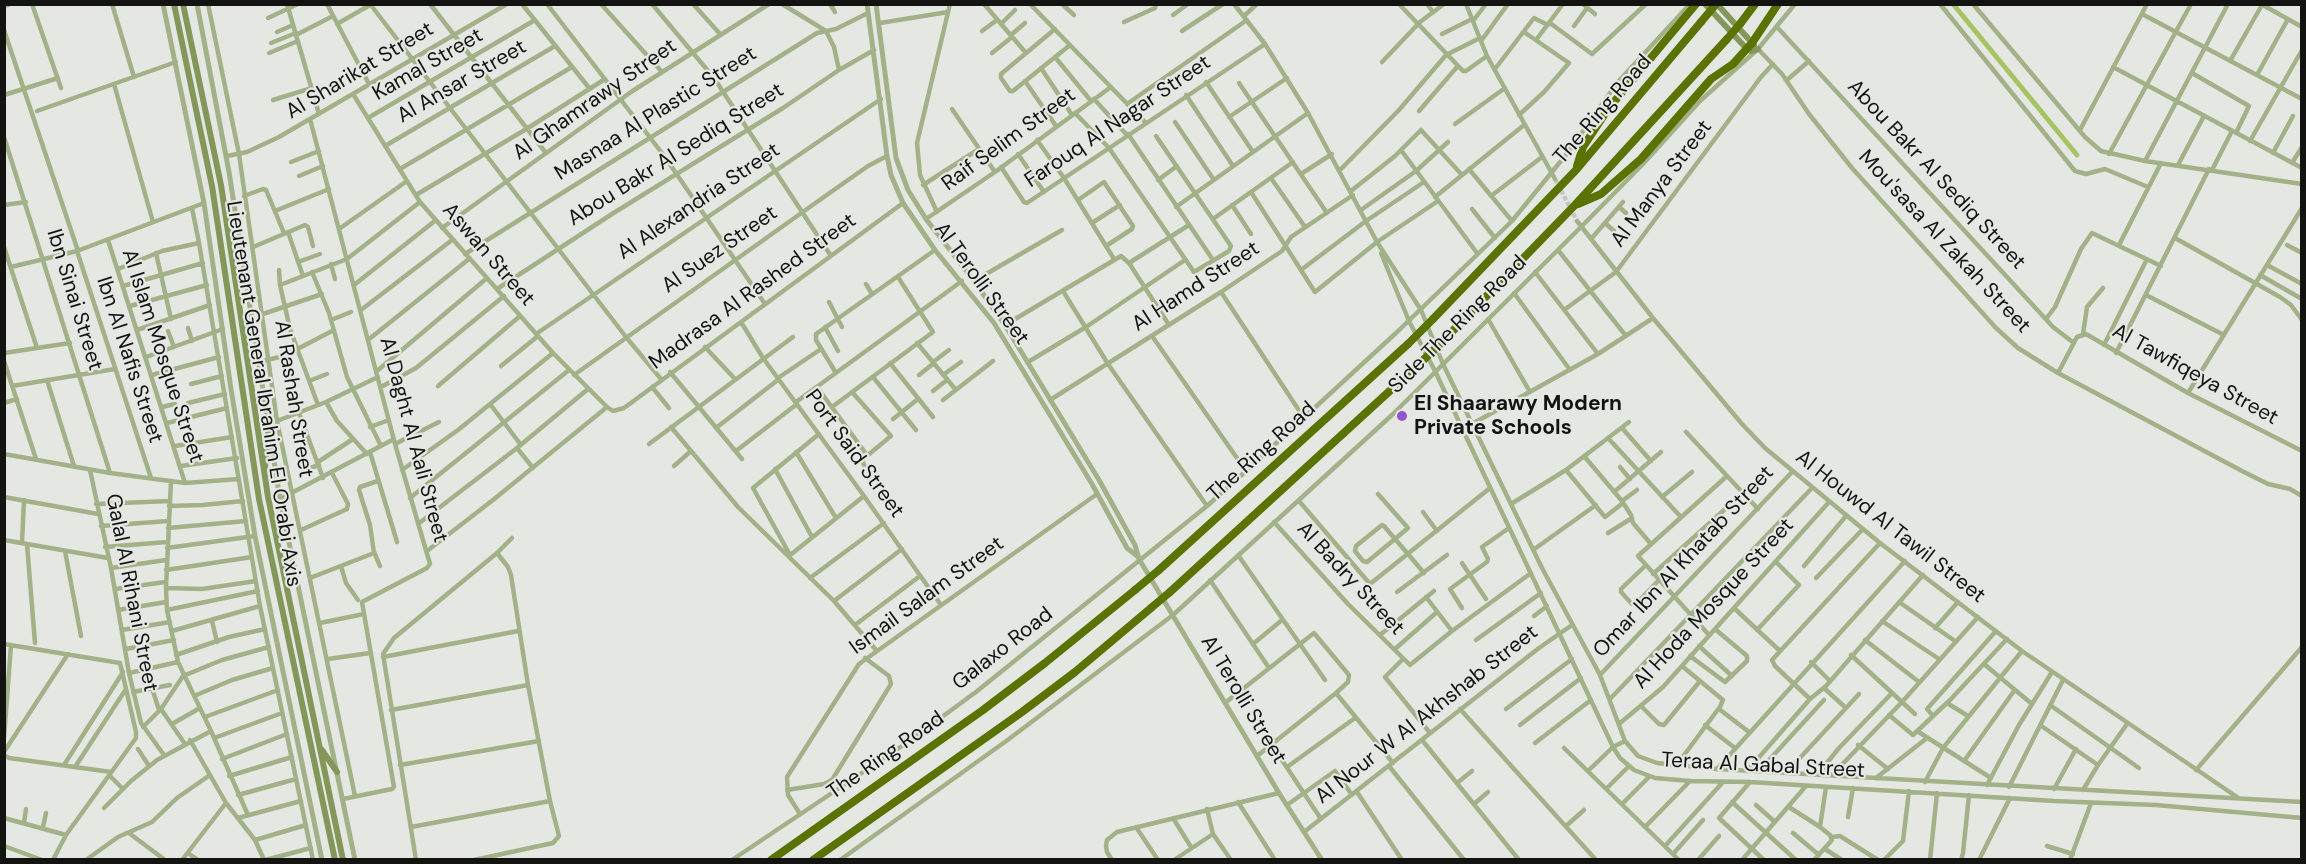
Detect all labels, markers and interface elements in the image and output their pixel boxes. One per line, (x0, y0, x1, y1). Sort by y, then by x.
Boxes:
street label: Al Sharikat Street (282, 17, 438, 125)
street label: Kamal Street (368, 23, 488, 107)
street label: Al Ghamrawy Street (508, 34, 682, 166)
street label: Al Ansar Street (393, 35, 531, 129)
street label: Masnaa Al Plastic Street (550, 42, 762, 186)
street label: Farouq Al Nagar Street (1020, 50, 1216, 194)
street label: The Ring Road (1549, 50, 1657, 170)
street label: Abou Bakr Al Sediq Street (1842, 75, 2030, 275)
street label: Abou Bakr Al Sediq Street (563, 78, 789, 232)
street label: Raif Selim Street (937, 83, 1081, 197)
street label: Al Manya Street (1606, 115, 1718, 253)
street label: Al Alexandria Street (613, 138, 785, 266)
street label: Mou'sasa Al Zakah Street (1853, 145, 2035, 339)
street label: Aswan Street (436, 198, 540, 312)
street label: Lieutenant General Ibrahim El Orabi Axis (220, 199, 306, 589)
street label: Al Suez Street (657, 201, 783, 299)
street label: Madrasa Al Rashed Street (645, 208, 861, 376)
street label: Al Terolli Street (928, 218, 1034, 350)
street label: Ibn Sinai Street (41, 226, 107, 374)
street label: Al Hamd Street (1128, 236, 1264, 338)
street label: Al Islam Mosque Street (116, 246, 208, 466)
street label: Side The Ring Road (1384, 251, 1532, 399)
street label: Ibn Al Nafis Street (90, 274, 168, 446)
street label: Al Rashah Street (268, 318, 318, 480)
street label: Al Tawfiqeya Street (2108, 319, 2282, 431)
street label: Al Daght Al Aali Street (373, 335, 453, 545)
street label: Port Said Street (799, 385, 909, 523)
place label: El Shaarawy Modern Private Schools (1414, 391, 1622, 441)
street label: The Ring Road (1203, 397, 1321, 507)
marker: El Shaarawy Modern Private Schools (1395, 409, 1409, 423)
street label: Al Houwd Al Tawil Street (1790, 445, 1990, 609)
street label: Omar Ibn Al Khatab Street (1589, 461, 1779, 663)
street label: Galal Al Rihani Street (99, 492, 163, 694)
street label: Al Hoda Mosque Street (1628, 513, 1800, 695)
street label: Al Badry Street (1291, 517, 1409, 641)
street label: Ismail Salam Street (845, 532, 1009, 660)
street label: Galaxo Road (948, 602, 1058, 696)
street label: Al Nour W Al Akhshab Street (1311, 620, 1543, 810)
street label: Al Terolli Street (1195, 631, 1291, 769)
street label: The Ring Road (823, 706, 949, 806)
street label: Teraa Al Gabal Street (1661, 748, 1865, 784)

